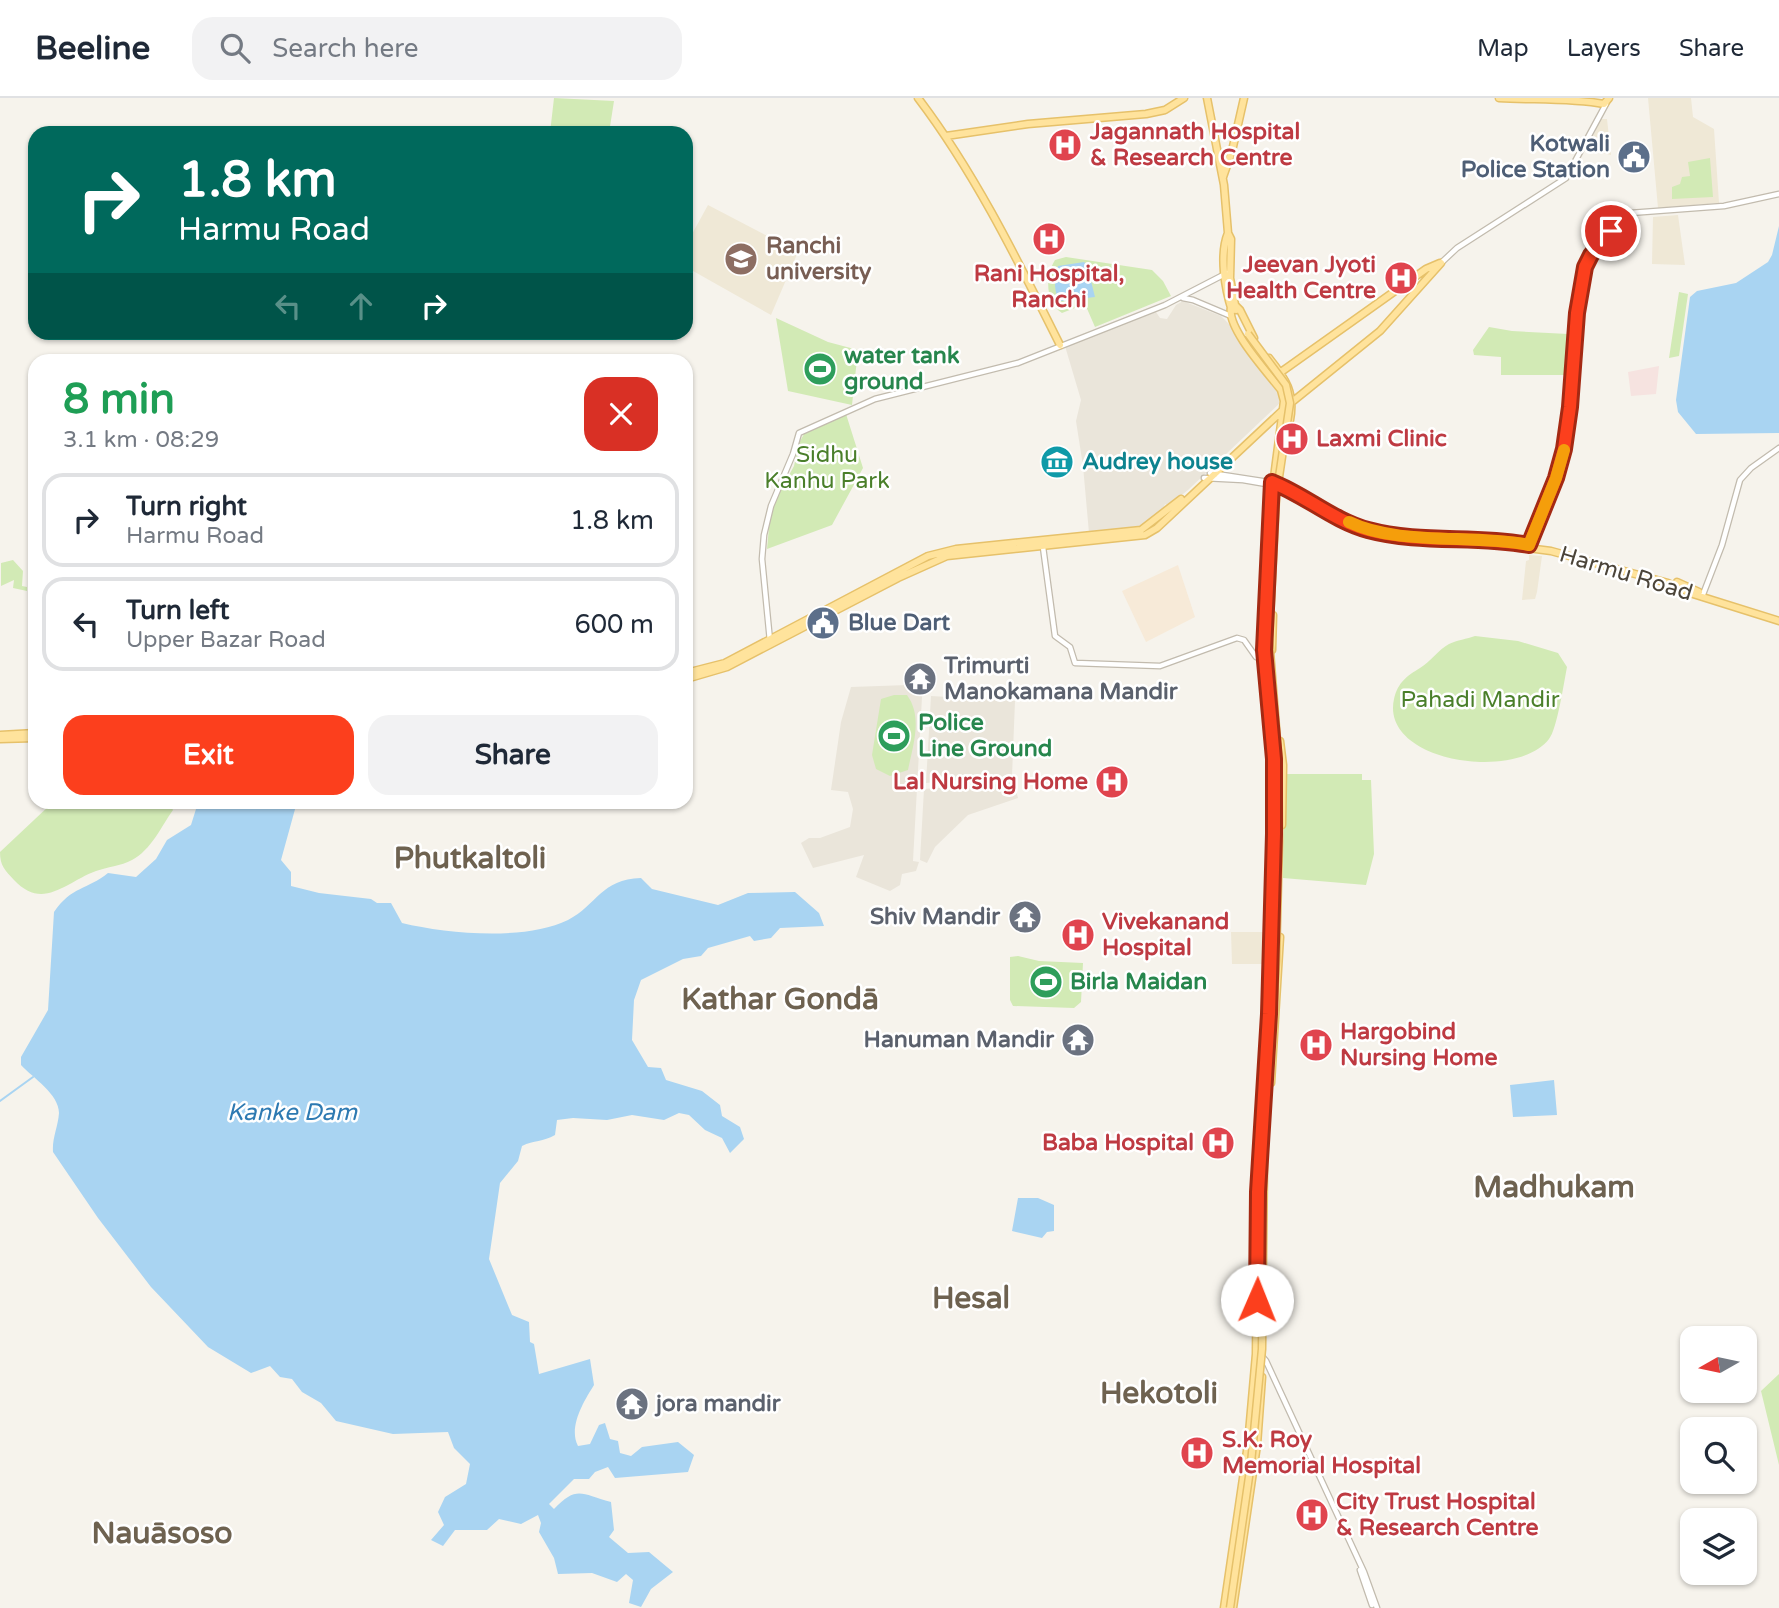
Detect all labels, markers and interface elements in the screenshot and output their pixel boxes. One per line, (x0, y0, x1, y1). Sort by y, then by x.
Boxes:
search box (192, 17, 682, 80)
text: Beeline (35, 29, 150, 68)
icon: search (216, 29, 254, 67)
text: Search here (272, 33, 418, 64)
text: Map (1477, 34, 1529, 63)
text: Layers (1567, 34, 1641, 63)
text: Share (1679, 34, 1744, 63)
place label: Jagannath Hospital & Research Centre (1089, 118, 1300, 172)
hospital icon: Jagannath Hospital & Research Centre (1046, 126, 1084, 164)
place label: Kotwali Police Station (1461, 130, 1610, 184)
public building icon: Kotwali Police Station (1615, 138, 1653, 176)
text: 1.8 km (178, 151, 336, 210)
icon: right (63, 154, 154, 245)
pin (1581, 201, 1641, 261)
text: Harmu Road (178, 211, 370, 249)
icon: arrive (1592, 212, 1630, 250)
hospital icon: Rani Hospital, Ranchi (1030, 220, 1068, 258)
place label: Ranchi university (766, 232, 872, 286)
school or university icon: Ranchi university (722, 240, 760, 278)
place label: Jeevan Jyoti Health Centre (1226, 251, 1376, 305)
hospital icon: Jeevan Jyoti Health Centre (1382, 259, 1420, 297)
place label: Rani Hospital, Ranchi (974, 260, 1124, 314)
icon: left (269, 287, 307, 325)
icon: ahead (342, 287, 380, 325)
icon: right (415, 287, 453, 325)
place label: water tank ground (844, 342, 960, 396)
sports icon: water tank ground (801, 350, 839, 388)
text: 8 min (63, 374, 175, 425)
button: close (584, 377, 658, 451)
hospital icon: Laxmi Clinic (1273, 420, 1311, 458)
place label: Laxmi Clinic (1316, 425, 1447, 453)
text: 3.1 km · 08:29 (63, 426, 219, 454)
park label: Sidhu Kanhu Park (764, 441, 890, 495)
museum icon: Audrey house (1038, 443, 1076, 481)
place label: Audrey house (1082, 448, 1233, 476)
text: Turn right (126, 491, 247, 522)
icon: right (67, 501, 105, 539)
text: 1.8 km (570, 505, 654, 536)
text: Harmu Road (126, 522, 264, 550)
street label: Harmu Road (1556, 540, 1696, 608)
text: Turn left (126, 595, 229, 626)
public building icon: Blue Dart (804, 604, 842, 642)
icon: left (67, 605, 105, 643)
text: 600 m (574, 609, 654, 640)
place label: Blue Dart (848, 609, 950, 637)
text: Upper Bazar Road (126, 626, 326, 654)
place label: Trimurti Manokamana Mandir (943, 652, 1179, 706)
temple icon: Trimurti Manokamana Mandir (901, 660, 939, 698)
park label: Pahadi Mandir (1400, 686, 1560, 714)
place label: Police Line Ground (918, 709, 1052, 763)
button: Exit (63, 715, 354, 795)
button: Share (368, 715, 658, 795)
sports icon: Police Line Ground (875, 717, 913, 755)
hospital icon: Lal Nursing Home (1093, 763, 1131, 801)
place label: Lal Nursing Home (893, 768, 1088, 796)
district label: Phutkaltoli (394, 840, 546, 877)
temple icon: Shiv Mandir (1006, 898, 1044, 936)
place label: Shiv Mandir (870, 903, 1001, 931)
place label: Vivekanand Hospital (1102, 908, 1229, 962)
hospital icon: Vivekanand Hospital (1059, 916, 1097, 954)
sports icon: Birla Maidan (1027, 963, 1065, 1001)
place label: Birla Maidan (1070, 968, 1207, 996)
district label: Kathar Gondā (681, 981, 879, 1018)
place label: Hargobind Nursing Home (1340, 1018, 1497, 1072)
temple icon: Hanuman Mandir (1059, 1021, 1097, 1059)
place label: Hanuman Mandir (864, 1026, 1055, 1054)
hospital icon: Hargobind Nursing Home (1297, 1026, 1335, 1064)
water label: Kanke Dam (227, 1098, 358, 1127)
hospital icon: Baba Hospital (1199, 1124, 1237, 1162)
place label: Baba Hospital (1042, 1129, 1194, 1157)
district label: Madhukam (1473, 1169, 1635, 1206)
position arrow (1220, 1263, 1294, 1337)
district label: Hesal (932, 1280, 1010, 1317)
north arrow (1680, 1326, 1757, 1404)
map controls (1680, 1326, 1757, 1585)
district label: Hekotoli (1100, 1375, 1218, 1412)
temple icon: jora mandir (613, 1385, 651, 1423)
place label: jora mandir (654, 1390, 782, 1418)
button: search (1680, 1417, 1757, 1494)
place label: S.K. Roy Memorial Hospital (1222, 1426, 1421, 1480)
hospital icon: S.K. Roy Memorial Hospital (1178, 1434, 1216, 1472)
place label: City Trust Hospital & Research Centre (1336, 1488, 1539, 1542)
hospital icon: City Trust Hospital & Research Centre (1293, 1496, 1331, 1534)
button: layers (1680, 1508, 1757, 1585)
district label: Nauāsoso (91, 1515, 233, 1552)

